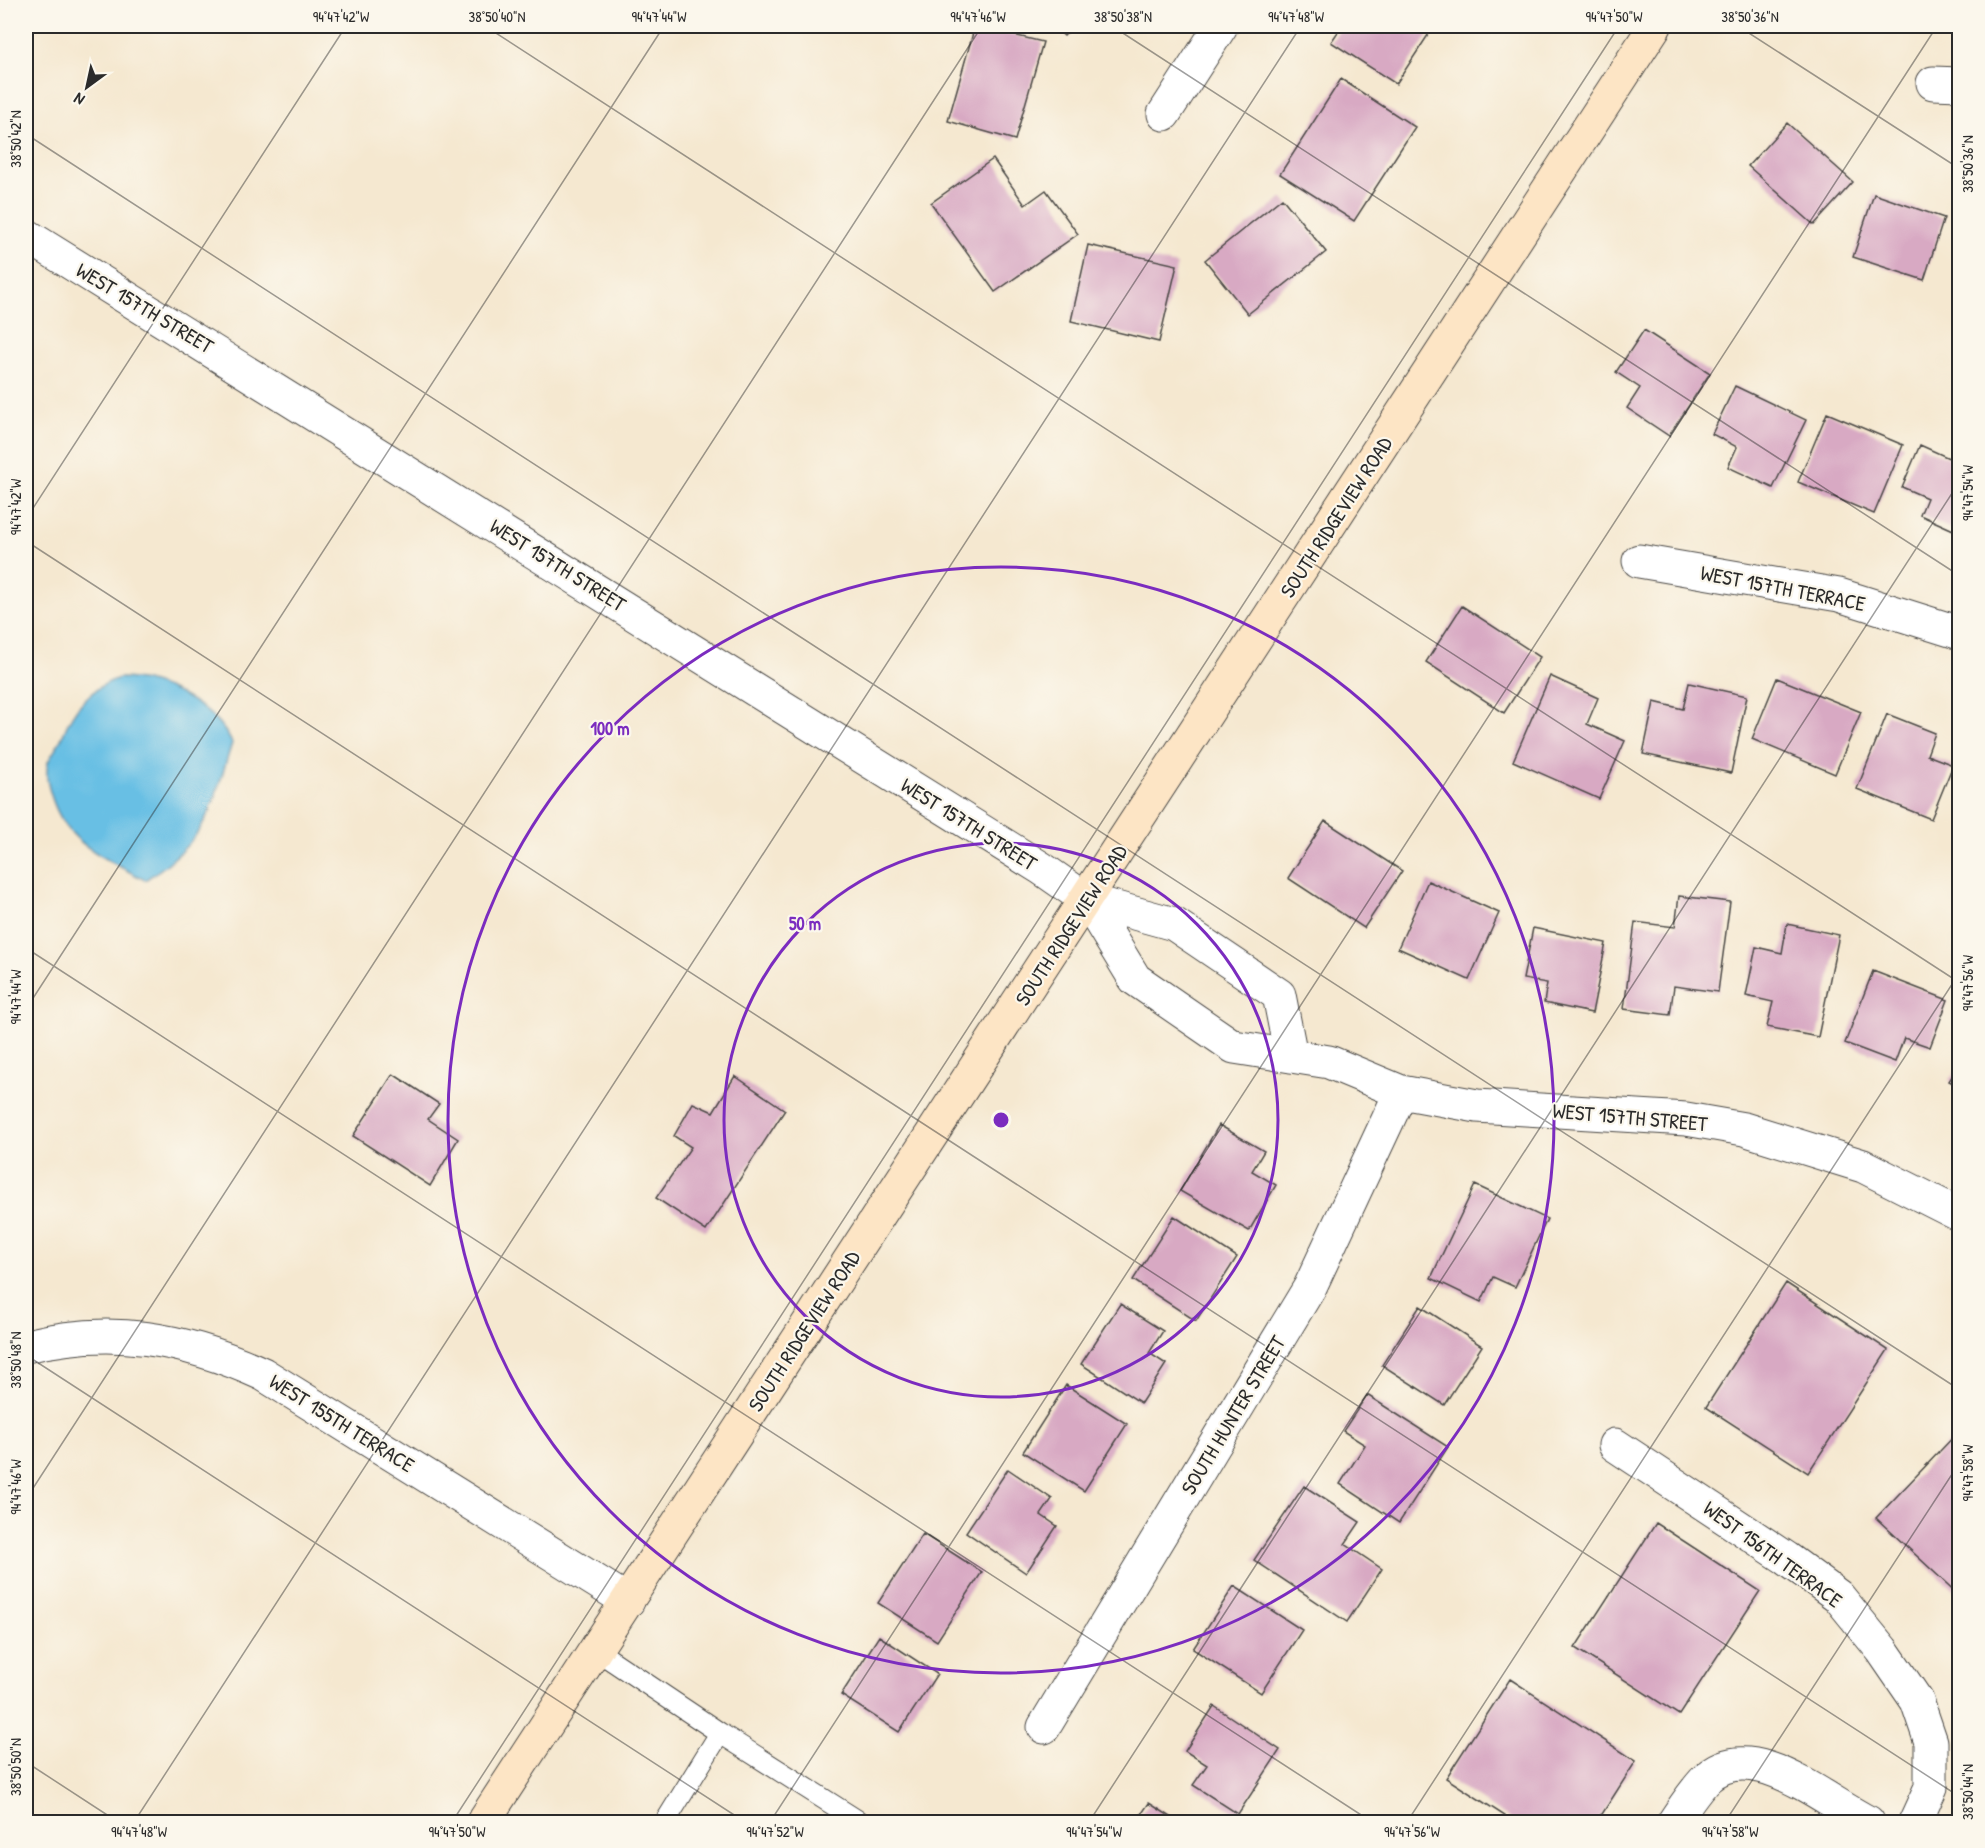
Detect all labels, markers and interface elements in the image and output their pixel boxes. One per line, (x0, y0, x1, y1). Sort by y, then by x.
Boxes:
text: 94°47'42"W (313, 6, 370, 27)
text: 38°50'40"N (468, 6, 526, 27)
text: 94°47'44"W (631, 6, 687, 27)
text: 94°47'46"W (950, 6, 1007, 27)
text: 38°50'38"N (1094, 6, 1152, 27)
text: 94°47'48"W (1268, 6, 1325, 27)
text: 94°47'50"W (1586, 6, 1643, 27)
text: 38°50'36"N (1721, 6, 1779, 27)
north arrow (57, 57, 117, 117)
text: N (69, 88, 88, 111)
text: 38°50'42"N (5, 110, 26, 168)
text: 38°50'36"N (1957, 135, 1978, 193)
street label: WEST 157TH STREET (71, 256, 220, 361)
street label: SOUTH RIDGEVIEW ROAD (1273, 431, 1399, 603)
text: 94°47'54"W (1957, 464, 1978, 521)
text: 94°47'42"W (5, 478, 26, 535)
street label: WEST 157TH STREET (484, 512, 633, 619)
street label: WEST 157TH TERRACE (1698, 558, 1868, 618)
text: 100 m (590, 716, 630, 741)
street label: WEST 157TH STREET (895, 771, 1044, 878)
street label: SOUTH RIDGEVIEW ROAD (1008, 839, 1134, 1011)
text: 50 m (789, 911, 821, 936)
text: 94°47'56"W (1957, 954, 1978, 1011)
text: 94°47'44"W (5, 969, 26, 1025)
street label: WEST 157TH STREET (1551, 1096, 1710, 1138)
centre of rings (991, 1110, 1011, 1130)
street label: SOUTH RIDGEVIEW ROAD (741, 1245, 867, 1417)
street label: SOUTH HUNTER STREET (1174, 1329, 1293, 1500)
text: 38°50'48"N (5, 1332, 26, 1388)
street label: WEST 155TH TERRACE (264, 1367, 420, 1479)
text: 94°47'58"W (1957, 1444, 1978, 1501)
text: 94°47'46"W (5, 1458, 26, 1515)
street label: WEST 156TH TERRACE (1698, 1494, 1848, 1614)
text: 38°50'50"N (5, 1738, 26, 1796)
text: 38°50'44"N (1957, 1764, 1978, 1820)
text: 94°47'48"W (111, 1821, 168, 1842)
text: 94°47'50"W (429, 1821, 486, 1842)
text: 94°47'52"W (746, 1821, 804, 1842)
text: 94°47'54"W (1066, 1821, 1123, 1842)
text: 94°47'56"W (1384, 1821, 1441, 1842)
text: 94°47'58"W (1702, 1821, 1759, 1842)

